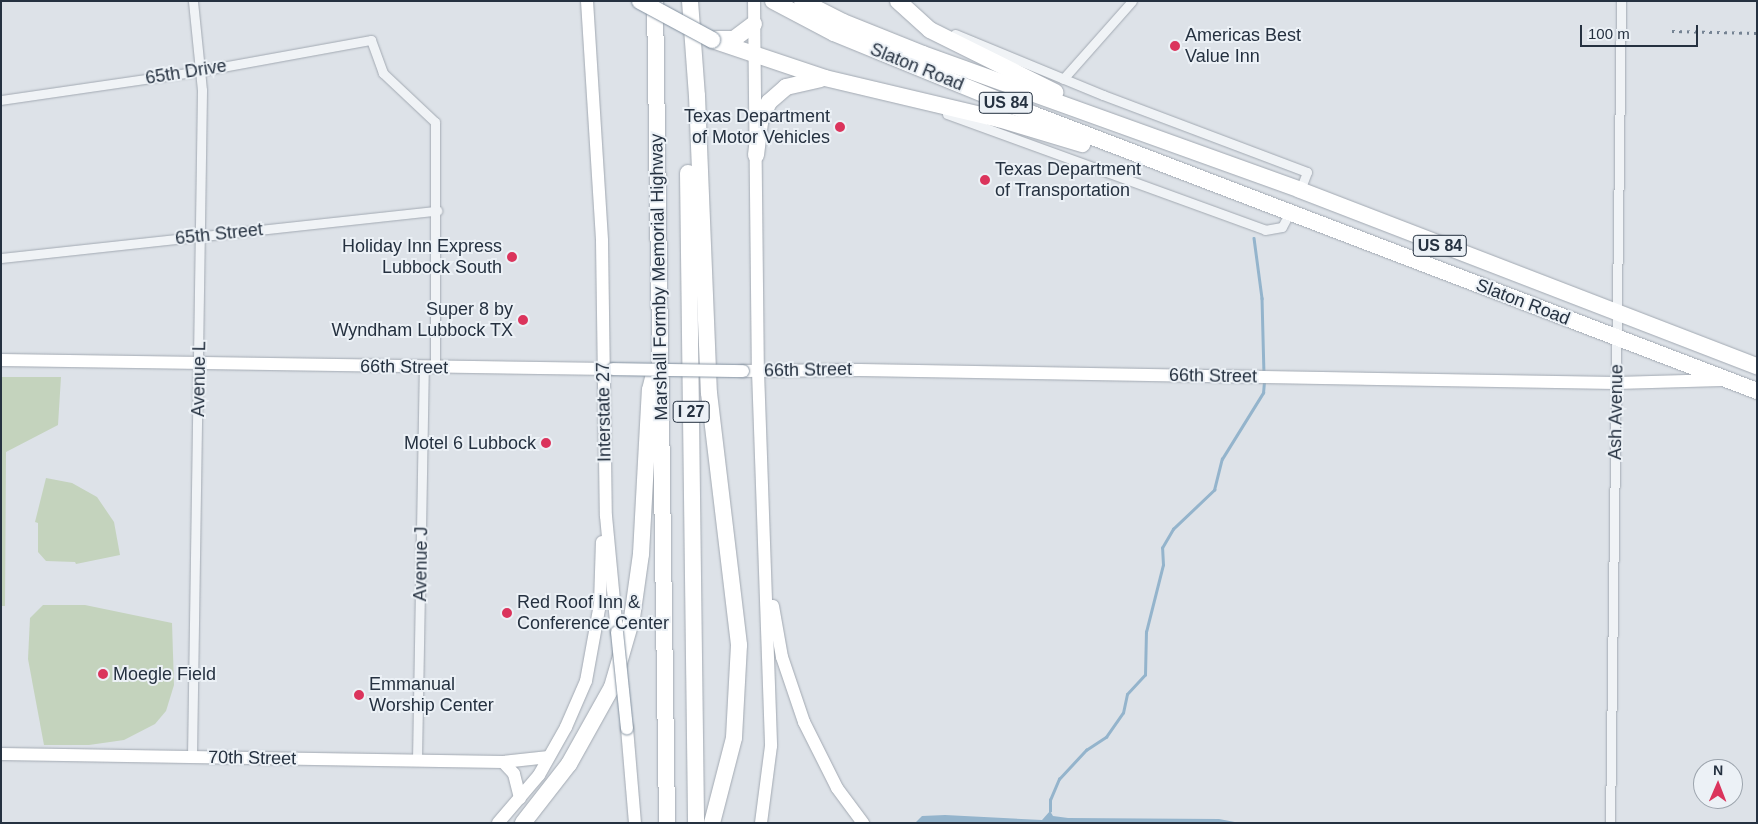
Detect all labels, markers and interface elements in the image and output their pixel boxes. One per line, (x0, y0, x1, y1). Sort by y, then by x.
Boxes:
scale bar (1583, 15, 1700, 47)
place label: Americas Best Value Inn (1185, 25, 1301, 68)
text: 100 m (1588, 25, 1630, 42)
street label: Slaton Road (867, 38, 967, 96)
marker: Americas Best Value Inn (1169, 40, 1181, 52)
street label: 65th Drive (144, 55, 228, 89)
road number: US 84 (978, 90, 1034, 116)
place label: Texas Department of Motor Vehicles (684, 106, 830, 148)
marker: Texas Department of Motor Vehicles (834, 121, 846, 133)
street label: Marshall Formby Memorial Highway (646, 133, 672, 421)
place label: Texas Department of Transportation (995, 159, 1141, 202)
marker: Texas Department of Transportation (979, 174, 991, 186)
street label: 65th Street (174, 219, 264, 249)
road number: US 84 (1412, 232, 1468, 260)
place label: Holiday Inn Express Lubbock South (342, 236, 502, 278)
marker: Holiday Inn Express Lubbock South (506, 251, 518, 263)
street label: Slaton Road (1473, 274, 1573, 330)
place label: Super 8 by Wyndham Lubbock TX (331, 299, 513, 342)
marker: Super 8 by Wyndham Lubbock TX (517, 314, 529, 326)
street label: Avenue L (188, 341, 210, 417)
street label: 66th Street (360, 355, 448, 379)
street label: 66th Street (764, 358, 852, 382)
street label: Interstate 27 (592, 362, 616, 462)
street label: Ash Avenue (1604, 363, 1628, 461)
street label: 66th Street (1169, 364, 1257, 388)
road number: I 27 (672, 398, 710, 426)
place label: Motel 6 Lubbock (404, 432, 536, 454)
marker: Motel 6 Lubbock (540, 437, 552, 449)
street label: Avenue J (410, 526, 432, 602)
place label: Red Roof Inn & Conference Center (517, 592, 669, 634)
marker: Red Roof Inn & Conference Center (501, 607, 513, 619)
place label: Moegle Field (113, 663, 216, 685)
marker: Moegle Field (97, 668, 109, 680)
place label: Emmanual Worship Center (369, 674, 494, 716)
marker: Emmanual Worship Center (353, 689, 365, 701)
street label: 70th Street (208, 746, 296, 770)
north arrow (1693, 759, 1743, 809)
text: N (1713, 762, 1723, 778)

